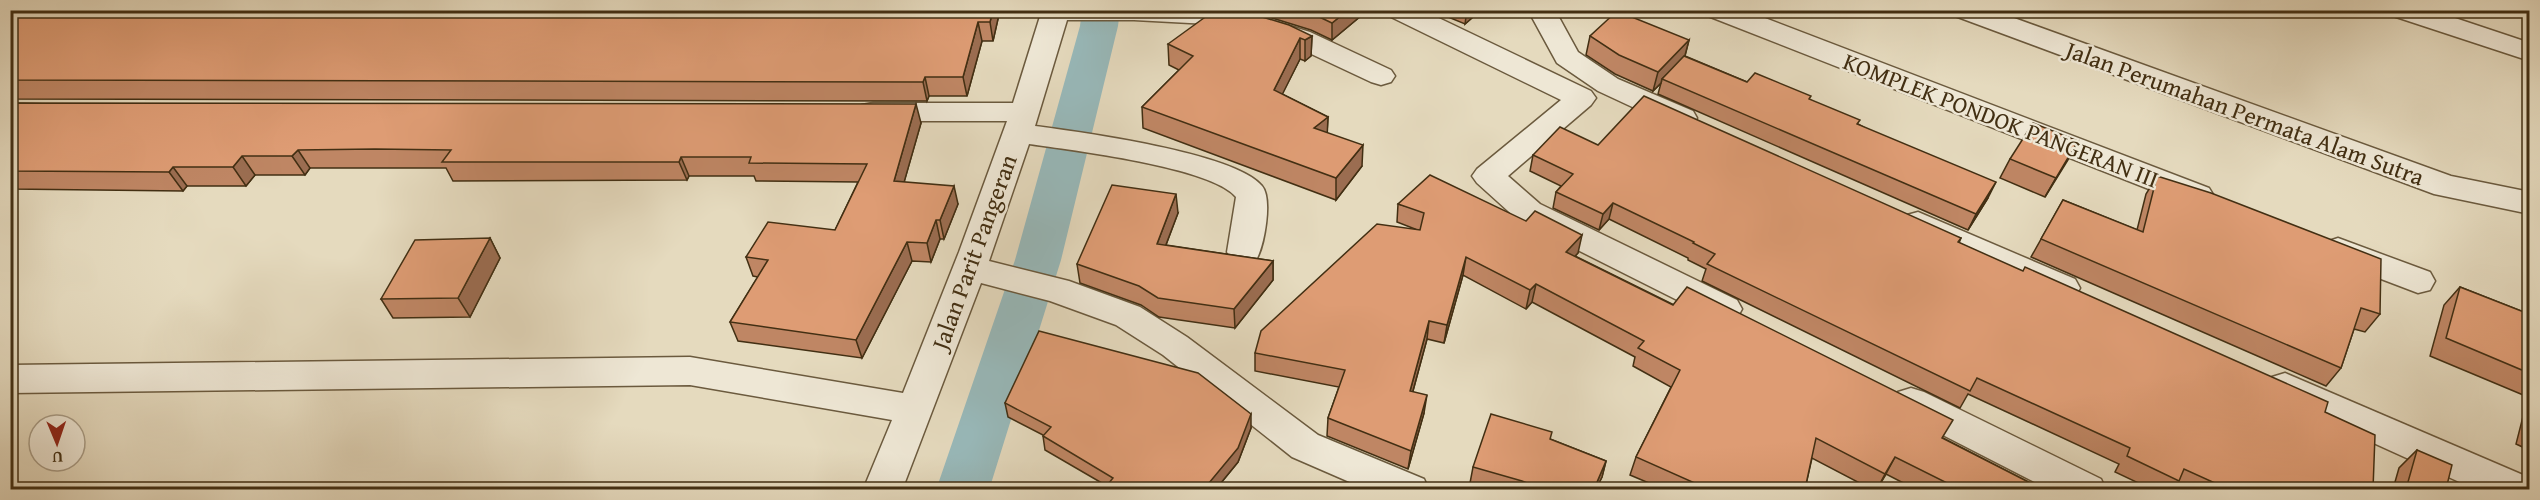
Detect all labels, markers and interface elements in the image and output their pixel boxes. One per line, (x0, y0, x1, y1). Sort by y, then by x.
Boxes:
street label: Jalan Perumahan Permata Alam Sutra (2058, 31, 2430, 195)
street label: KOMPLEK PONDOK PANGERAN III (1838, 44, 2164, 196)
street label: Jalan Parit Pangeran (921, 149, 1026, 357)
north arrow (27, 413, 87, 473)
text: U (51, 446, 63, 470)

